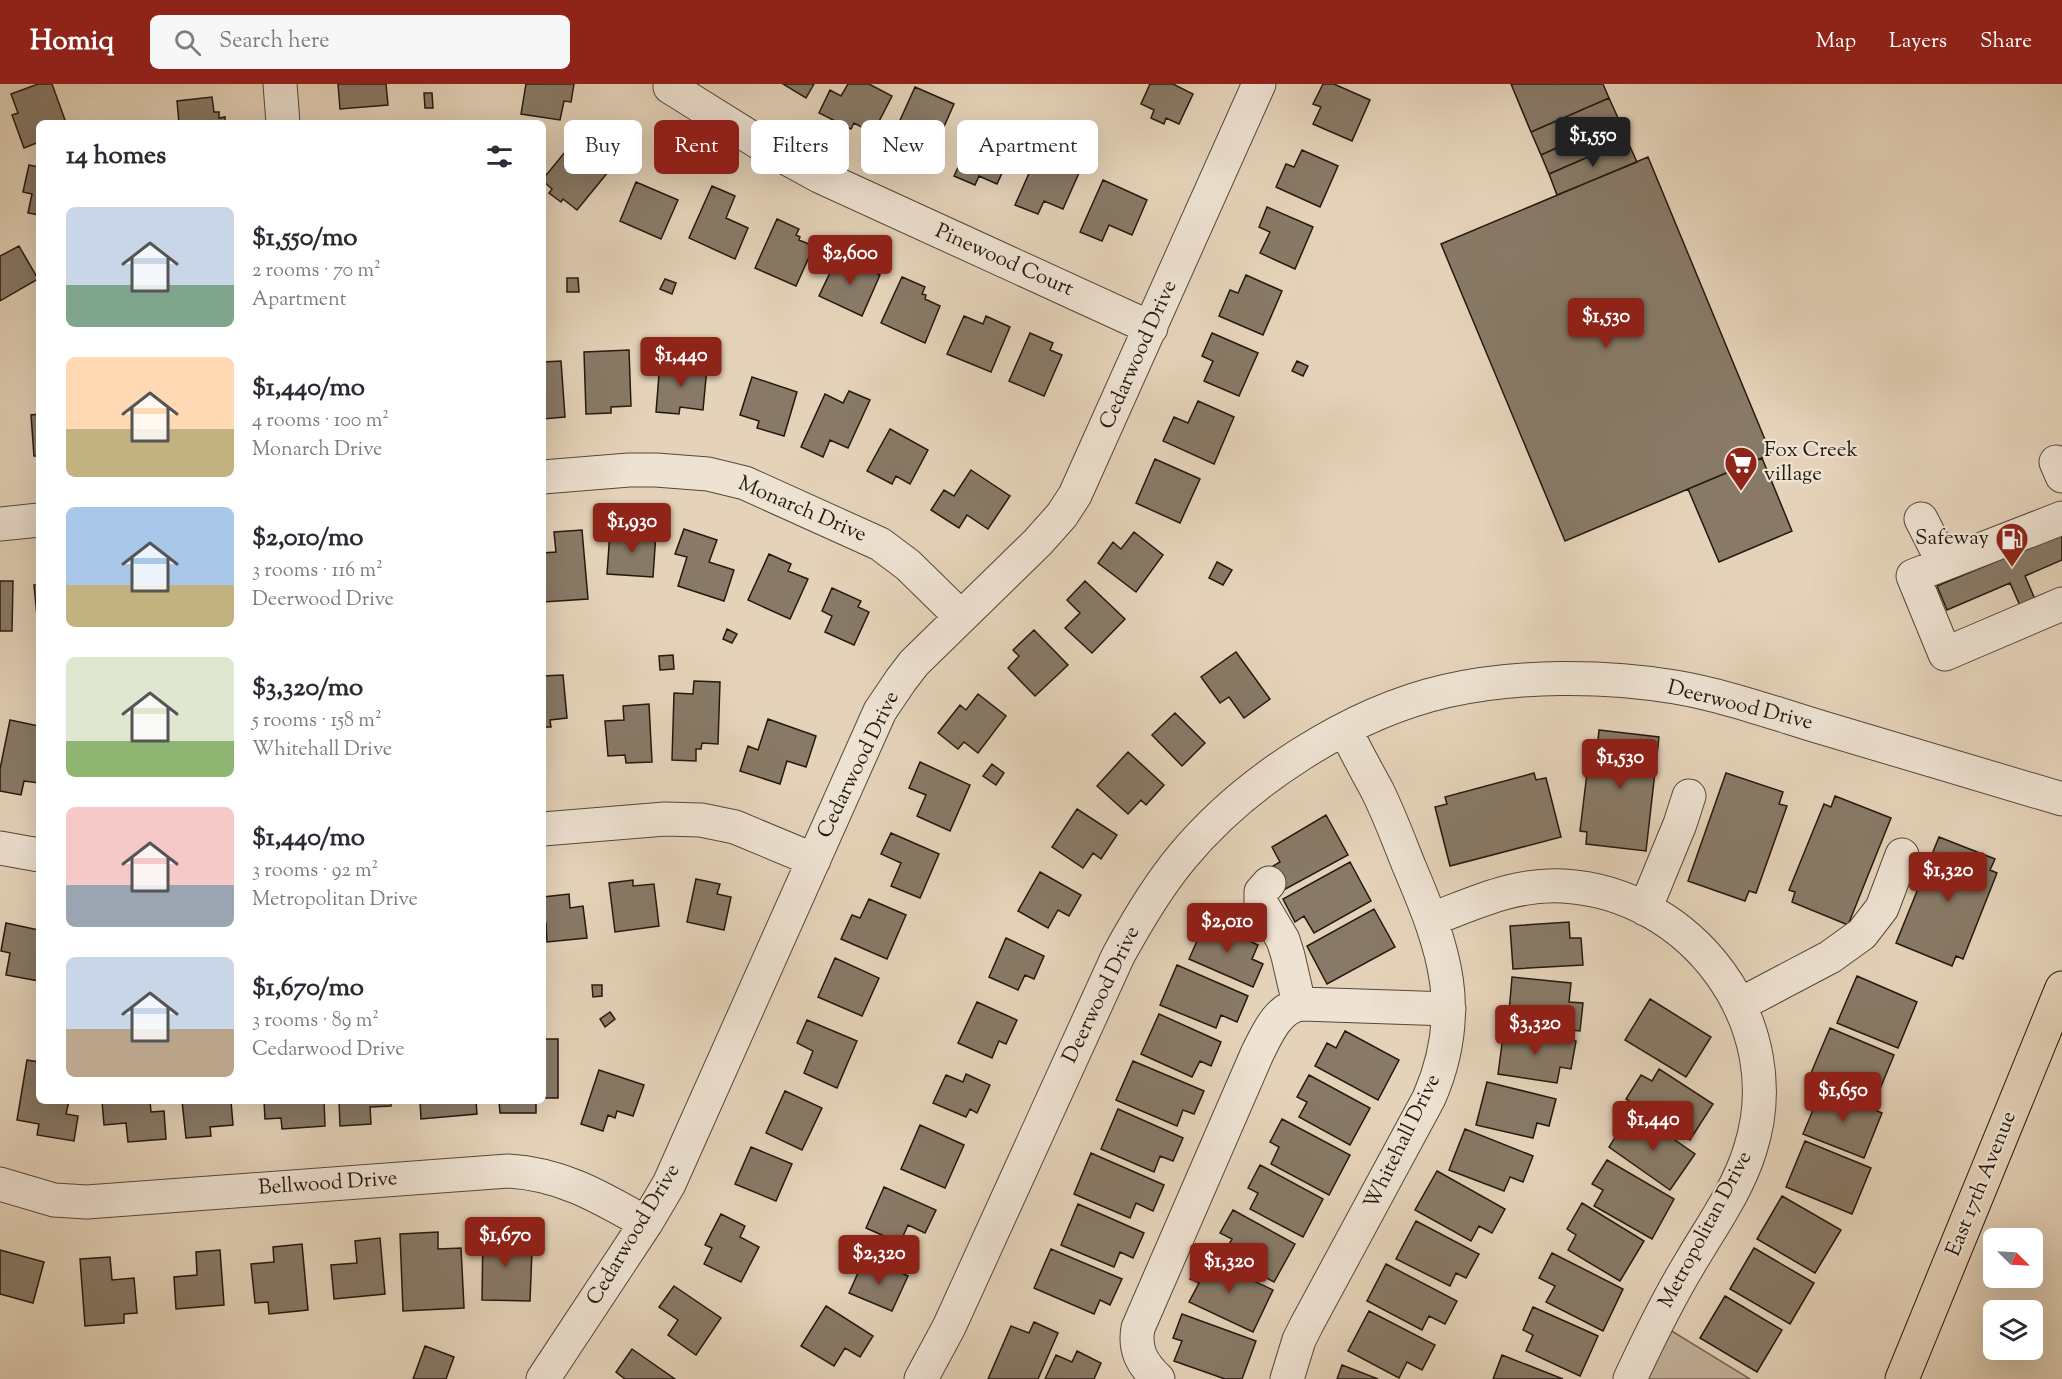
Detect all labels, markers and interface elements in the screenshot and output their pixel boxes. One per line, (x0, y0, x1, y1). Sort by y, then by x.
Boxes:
search box (150, 15, 570, 69)
text: Homiq (30, 22, 114, 62)
icon: search (171, 26, 204, 59)
text: Search here (219, 26, 329, 58)
text: Map (1816, 27, 1856, 57)
text: Layers (1889, 27, 1947, 57)
text: Share (1980, 27, 2032, 57)
pin: $1,550 (1544, 117, 1642, 168)
chip: Buy (564, 120, 642, 174)
chip: Rent (654, 120, 739, 174)
chip: Filters (751, 120, 849, 174)
chip: New (861, 120, 945, 174)
chip: Apartment (957, 120, 1098, 174)
text: $1,550 (1569, 122, 1617, 151)
text: 14 homes (66, 138, 166, 175)
icon: filters (483, 140, 516, 173)
street label: Pinewood Court (930, 217, 1078, 305)
text: $1,550/mo (252, 220, 357, 257)
icon: home (114, 231, 186, 303)
pin: $2,600 (801, 235, 899, 286)
text: $2,600 (822, 240, 878, 269)
text: 2 rooms · 70 m² (252, 257, 381, 286)
street label: Cedarwood Drive (1093, 276, 1185, 434)
text: Apartment (252, 286, 347, 315)
pin: $1,530 (1557, 298, 1655, 349)
text: $1,530 (1582, 303, 1630, 332)
pin: $1,440 (632, 337, 730, 388)
text: $1,440 (654, 342, 708, 371)
text: $1,440/mo (252, 370, 365, 407)
icon: home (114, 381, 186, 453)
text: 4 rooms · 100 m² (252, 407, 389, 436)
text: Monarch Drive (252, 436, 382, 465)
place label: Fox Creek village (1764, 436, 1859, 490)
supermarket icon: Fox Creek village (1723, 445, 1759, 492)
street label: Monarch Drive (733, 469, 871, 551)
pin: $1,930 (583, 503, 681, 554)
text: $1,930 (607, 508, 657, 537)
text: $2,010/mo (252, 520, 364, 557)
fuel station icon: Safeway (1994, 521, 2030, 568)
place label: Safeway (1915, 524, 1990, 554)
icon: home (114, 531, 186, 603)
text: 3 rooms · 116 m² (252, 557, 383, 586)
text: Deerwood Drive (252, 586, 394, 615)
text: $3,320/mo (252, 670, 363, 707)
street label: Deerwood Drive (1664, 673, 1816, 739)
icon: home (114, 681, 186, 753)
street label: Cedarwood Drive (810, 686, 908, 844)
text: 5 rooms · 158 m² (252, 707, 382, 736)
text: Whitehall Drive (252, 736, 392, 765)
pin: $1,530 (1571, 739, 1669, 790)
text: $1,530 (1596, 744, 1644, 773)
text: $1,440/mo (252, 820, 365, 857)
icon: home (114, 831, 186, 903)
pin: $1,320 (1899, 852, 1997, 903)
text: 3 rooms · 92 m² (252, 857, 378, 886)
text: $1,320 (1923, 857, 1973, 886)
text: Metropolitan Drive (252, 886, 418, 915)
pin: $2,010 (1178, 903, 1276, 954)
text: $2,010 (1201, 908, 1253, 937)
street label: Deerwood Drive (1056, 921, 1148, 1069)
text: $1,670/mo (252, 970, 364, 1007)
icon: home (114, 981, 186, 1053)
pin: $3,320 (1486, 1005, 1584, 1056)
text: 3 rooms · 89 m² (252, 1007, 379, 1036)
text: $3,320 (1509, 1010, 1561, 1039)
text: Cedarwood Drive (252, 1036, 405, 1065)
street label: Whitehall Drive (1357, 1069, 1449, 1215)
pin: $1,650 (1794, 1072, 1892, 1123)
text: $1,650 (1818, 1077, 1868, 1106)
pin: $1,440 (1604, 1101, 1702, 1152)
text: $1,440 (1626, 1106, 1680, 1135)
street label: East 17th Avenue (1939, 1107, 2025, 1261)
street label: Metropolitan Drive (1652, 1146, 1760, 1314)
street label: Cedarwood Drive (580, 1159, 688, 1311)
street label: Bellwood Drive (257, 1164, 399, 1204)
pin: $1,670 (456, 1217, 554, 1268)
text: $1,670 (479, 1222, 531, 1251)
north arrow (1983, 1228, 2043, 1288)
map controls (1983, 1228, 2043, 1360)
pin: $2,320 (830, 1235, 928, 1286)
text: $2,320 (852, 1240, 906, 1269)
pin: $1,320 (1180, 1243, 1278, 1294)
text: $1,320 (1204, 1248, 1254, 1277)
button: layers (1983, 1300, 2043, 1360)

